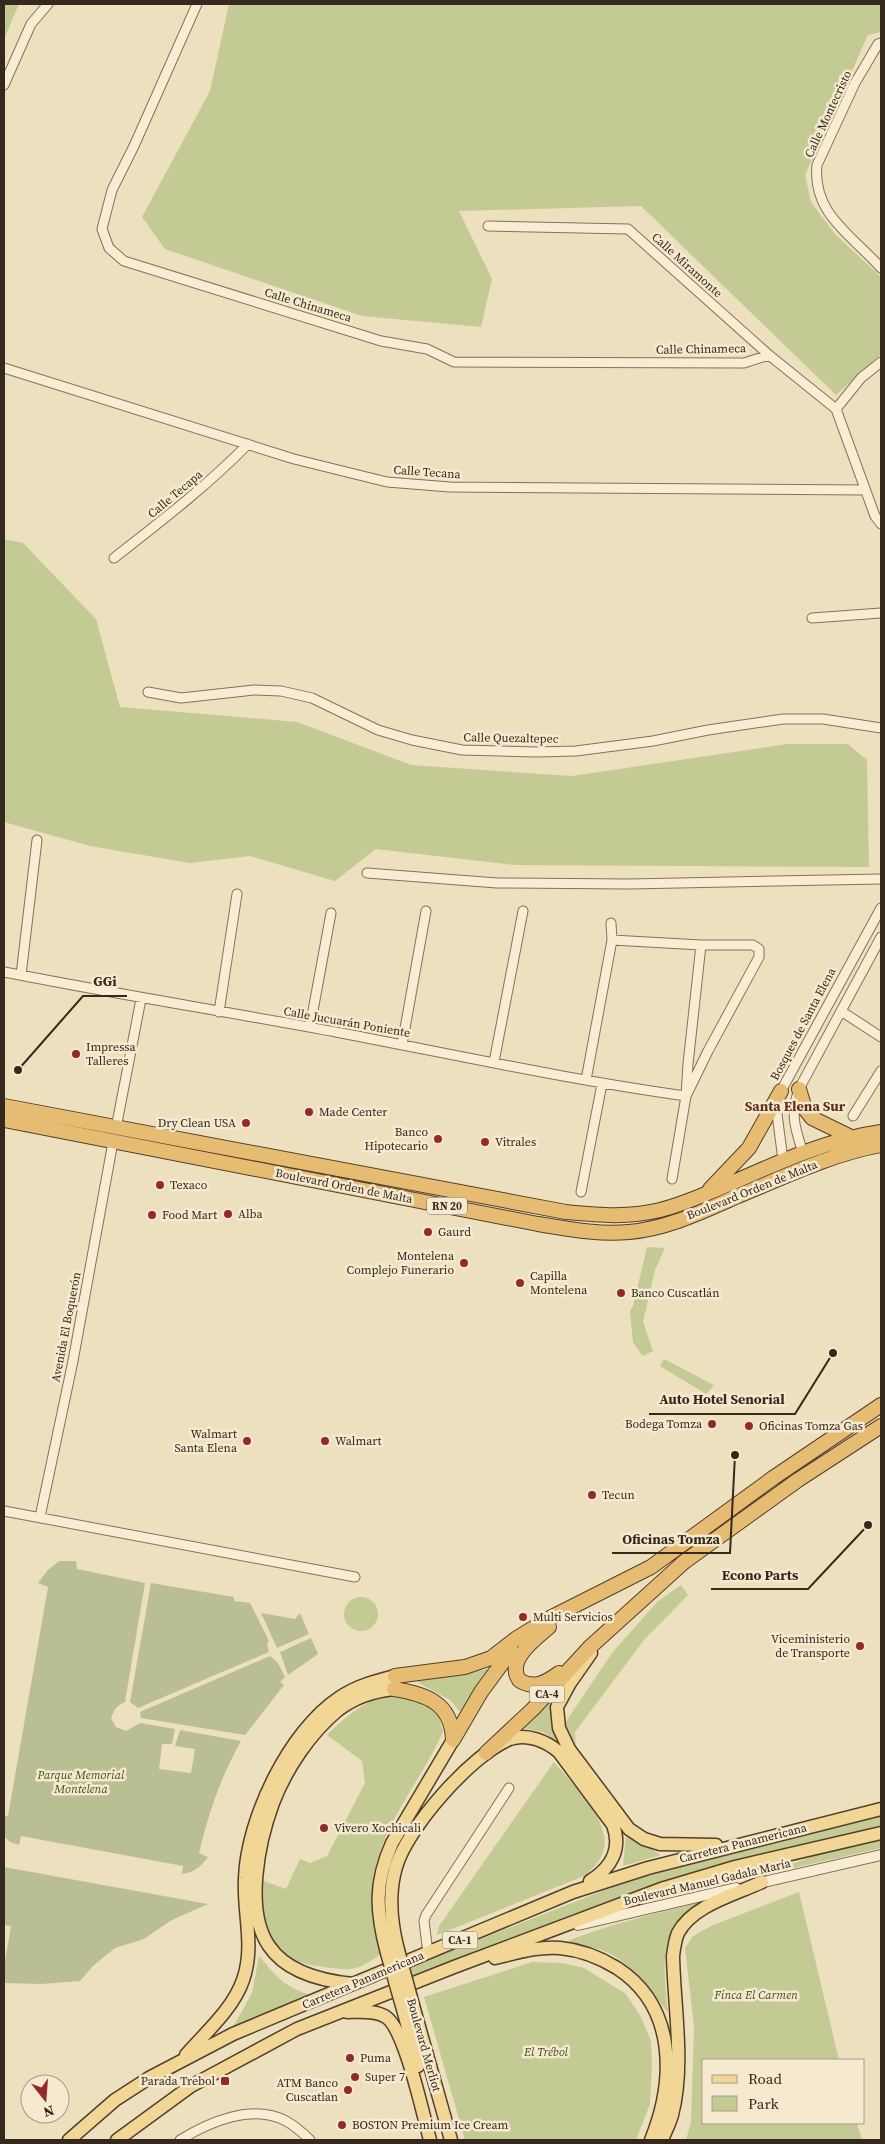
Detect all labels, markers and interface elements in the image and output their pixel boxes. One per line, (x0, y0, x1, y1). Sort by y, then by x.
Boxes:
street label: Calle Montecristo (801, 67, 855, 160)
street label: Calle Miramonte (648, 229, 726, 301)
street label: Calle Chinameca (262, 284, 354, 326)
street label: Calle Chinameca (656, 340, 747, 358)
street label: Calle Tecana (393, 462, 462, 482)
street label: Calle Tecapa (144, 466, 206, 522)
street label: Calle Quezaltepec (463, 729, 559, 747)
street label: Bosques de Santa Elena (767, 964, 840, 1083)
callout: GGi (83, 967, 127, 996)
text: GGi (93, 971, 117, 991)
street label: Calle Jucuarán Poniente (282, 1003, 412, 1041)
place label: Impressa Talleres (86, 1039, 137, 1069)
marker: Impressa Talleres (70, 1048, 82, 1060)
district label: Santa Elena Sur (745, 1096, 846, 1116)
place label: Made Center (319, 1104, 387, 1120)
marker: Made Center (303, 1106, 315, 1118)
place label: Dry Clean USA (158, 1115, 236, 1131)
marker: Dry Clean USA (240, 1117, 252, 1129)
place label: Banco Hipotecario (364, 1124, 428, 1154)
marker: Banco Hipotecario (432, 1133, 444, 1145)
place label: Vitrales (495, 1134, 536, 1150)
marker: Vitrales (479, 1136, 491, 1148)
street label: Boulevard Orden de Malta (684, 1156, 820, 1224)
street label: Boulevard Orden de Malta (274, 1165, 415, 1207)
place label: Texaco (170, 1177, 208, 1193)
marker: Texaco (154, 1179, 166, 1191)
road number: RN 20 (427, 1198, 467, 1214)
place label: Alba (238, 1206, 263, 1222)
place label: Food Mart (162, 1207, 217, 1223)
marker: Alba (222, 1208, 234, 1220)
marker: Food Mart (146, 1209, 158, 1221)
place label: Gaurd (438, 1224, 471, 1240)
marker: Gaurd (422, 1226, 434, 1238)
place label: Montelena Complejo Funerario (347, 1248, 455, 1278)
marker: Montelena Complejo Funerario (458, 1257, 470, 1269)
place label: Capilla Montelena (530, 1268, 588, 1298)
street label: Avenida El Boquerón (47, 1271, 85, 1383)
marker: Capilla Montelena (514, 1277, 526, 1289)
place label: Banco Cuscatlán (631, 1285, 719, 1301)
marker: Banco Cuscatlán (615, 1287, 627, 1299)
callout: Auto Hotel Senorial (649, 1385, 795, 1414)
text: Auto Hotel Senorial (659, 1389, 785, 1409)
place label: Bodega Tomza (625, 1416, 703, 1432)
marker: Bodega Tomza (706, 1418, 718, 1430)
place label: Oficinas Tomza Gas (759, 1418, 863, 1434)
marker: Oficinas Tomza Gas (743, 1420, 755, 1432)
place label: Walmart Santa Elena (174, 1426, 238, 1456)
place label: Walmart (335, 1433, 382, 1449)
marker: Walmart Santa Elena (241, 1435, 253, 1447)
marker: Walmart (319, 1435, 331, 1447)
place label: Tecun (602, 1487, 635, 1503)
marker: Tecun (586, 1489, 598, 1501)
callout: Oficinas Tomza (612, 1524, 730, 1553)
text: Oficinas Tomza (622, 1529, 720, 1549)
callout: Econo Parts (711, 1560, 808, 1589)
text: Econo Parts (722, 1565, 799, 1585)
place label: Multi Servicios (533, 1609, 613, 1625)
marker: Multi Servicios (517, 1611, 529, 1623)
place label: Viceministerio de Transporte (771, 1631, 850, 1661)
marker: Viceministerio de Transporte (854, 1640, 866, 1652)
road number: CA-4 (530, 1686, 564, 1702)
park label: Parque Memorial Montelena (37, 1767, 125, 1797)
street label: Carretera Panamericana (678, 1819, 809, 1867)
place label: Vivero Xochicali (334, 1820, 421, 1836)
marker: Vivero Xochicali (318, 1822, 330, 1834)
street label: Boulevard Manuel Gadala María (622, 1855, 793, 1909)
road number: CA-1 (442, 1932, 478, 1948)
street label: Carretera Panamericana (300, 1947, 427, 2013)
park label: Finca El Carmen (713, 1987, 798, 2003)
street label: Boulevard Merliot (403, 1997, 445, 2094)
park label: El Trébol (523, 2044, 569, 2060)
place label: Puma (360, 2050, 392, 2066)
marker: Puma (344, 2052, 356, 2064)
legend (702, 2059, 865, 2124)
text: Road (748, 2068, 782, 2089)
place label: Super 7 (365, 2069, 405, 2085)
marker: Super 7 (349, 2071, 361, 2083)
place label: Parada Trebol (141, 2073, 215, 2089)
north arrow (20, 2074, 70, 2124)
marker: Parada Trebol (219, 2075, 231, 2087)
place label: ATM Banco Cuscatlan (277, 2075, 338, 2105)
marker: ATM Banco Cuscatlan (342, 2084, 354, 2096)
text: Park (748, 2093, 780, 2114)
text: N (41, 2100, 57, 2122)
place label: BOSTON Premium Ice Cream (352, 2117, 509, 2133)
marker: BOSTON Premium Ice Cream (336, 2119, 348, 2131)

